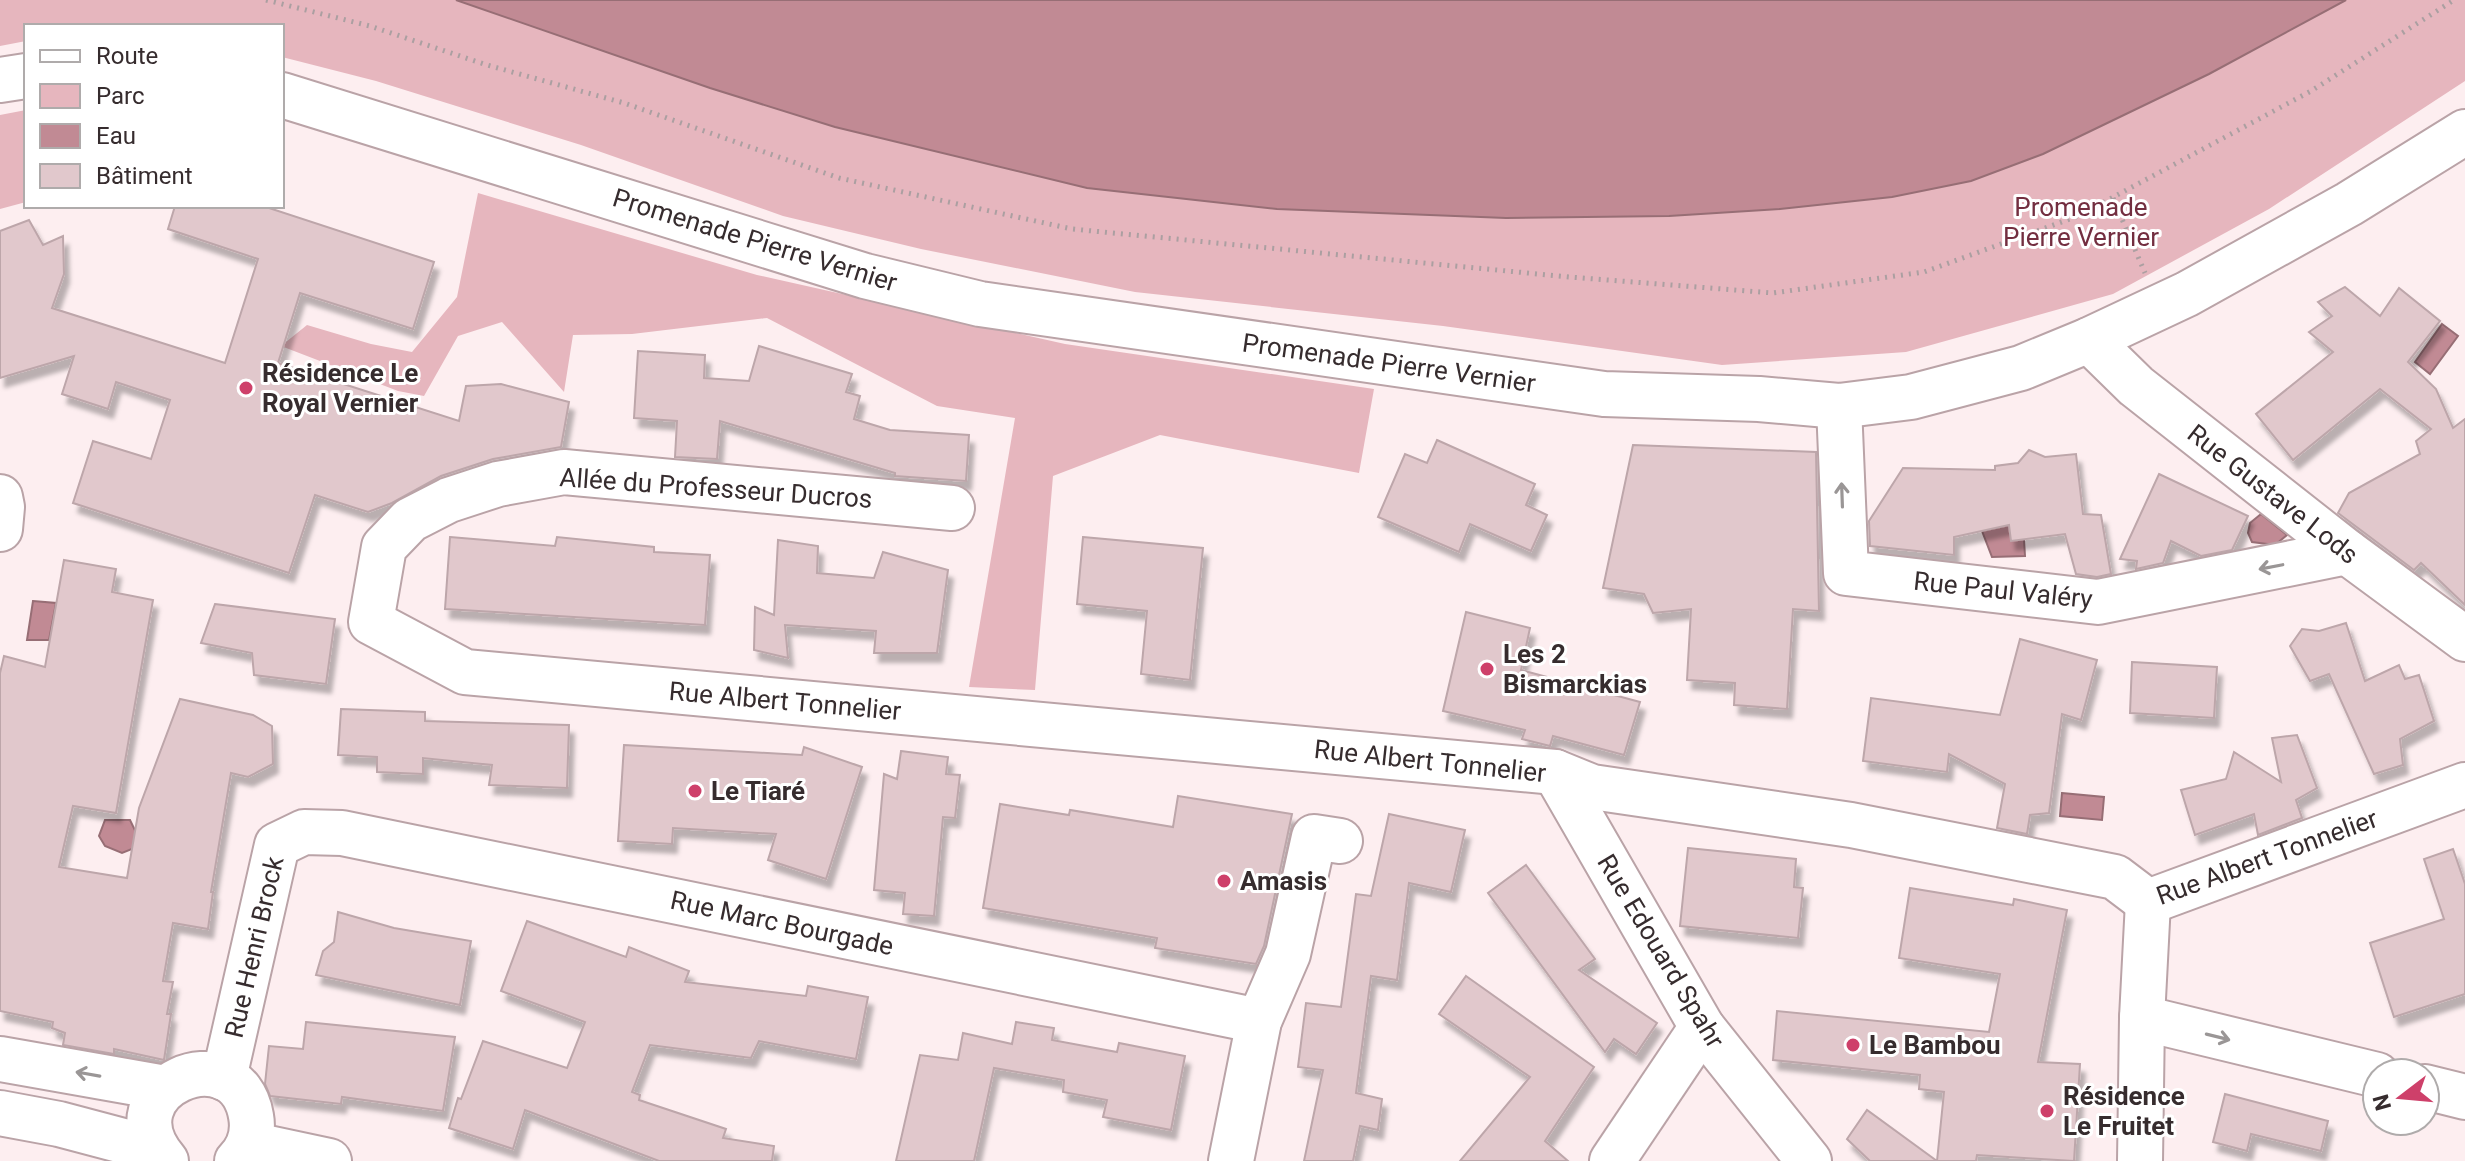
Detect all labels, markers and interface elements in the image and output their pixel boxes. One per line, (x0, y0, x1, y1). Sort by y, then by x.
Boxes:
legend (24, 24, 284, 208)
text: Route (96, 42, 158, 70)
text: Parc (96, 82, 145, 110)
text: Eau (96, 122, 136, 150)
text: Bâtiment (96, 162, 193, 190)
street label: Promenade Pierre Vernier (609, 182, 901, 298)
park label: Promenade Pierre Vernier (2003, 192, 2159, 252)
street label: Promenade Pierre Vernier (1240, 328, 1538, 398)
place label: Résidence Le Royal Vernier (262, 358, 419, 418)
marker: Résidence Le Royal Vernier (237, 379, 255, 397)
street label: Rue Gustave Lods (2182, 418, 2364, 570)
street label: Allée du Professeur Ducros (559, 462, 873, 514)
one-way arrow (1835, 482, 1850, 509)
one-way arrow (2258, 561, 2284, 576)
street label: Rue Paul Valéry (1912, 566, 2094, 614)
place label: Les 2 Bismarckias (1503, 639, 1647, 699)
marker: Les 2 Bismarckias (1478, 660, 1496, 678)
street label: Rue Albert Tonnelier (668, 676, 903, 726)
street label: Rue Albert Tonnelier (1313, 734, 1548, 788)
place label: Le Tiaré (711, 776, 805, 806)
marker: Le Tiaré (686, 782, 704, 800)
street label: Rue Albert Tonnelier (2152, 803, 2382, 911)
street label: Rue Edouard Spahr (1591, 849, 1731, 1053)
street label: Rue Henri Brock (219, 853, 290, 1041)
place label: Amasis (1240, 866, 1327, 896)
marker: Amasis (1215, 872, 1233, 890)
street label: Rue Marc Bourgade (668, 885, 896, 961)
place label: Le Bambou (1869, 1030, 2000, 1060)
one-way arrow (2204, 1030, 2230, 1045)
marker: Le Bambou (1844, 1036, 1862, 1054)
north arrow (2361, 1057, 2441, 1137)
one-way arrow (76, 1066, 101, 1081)
place label: Résidence Le Fruitet (2063, 1081, 2185, 1141)
text: N (2368, 1091, 2396, 1113)
marker: Résidence Le Fruitet (2038, 1102, 2056, 1120)

